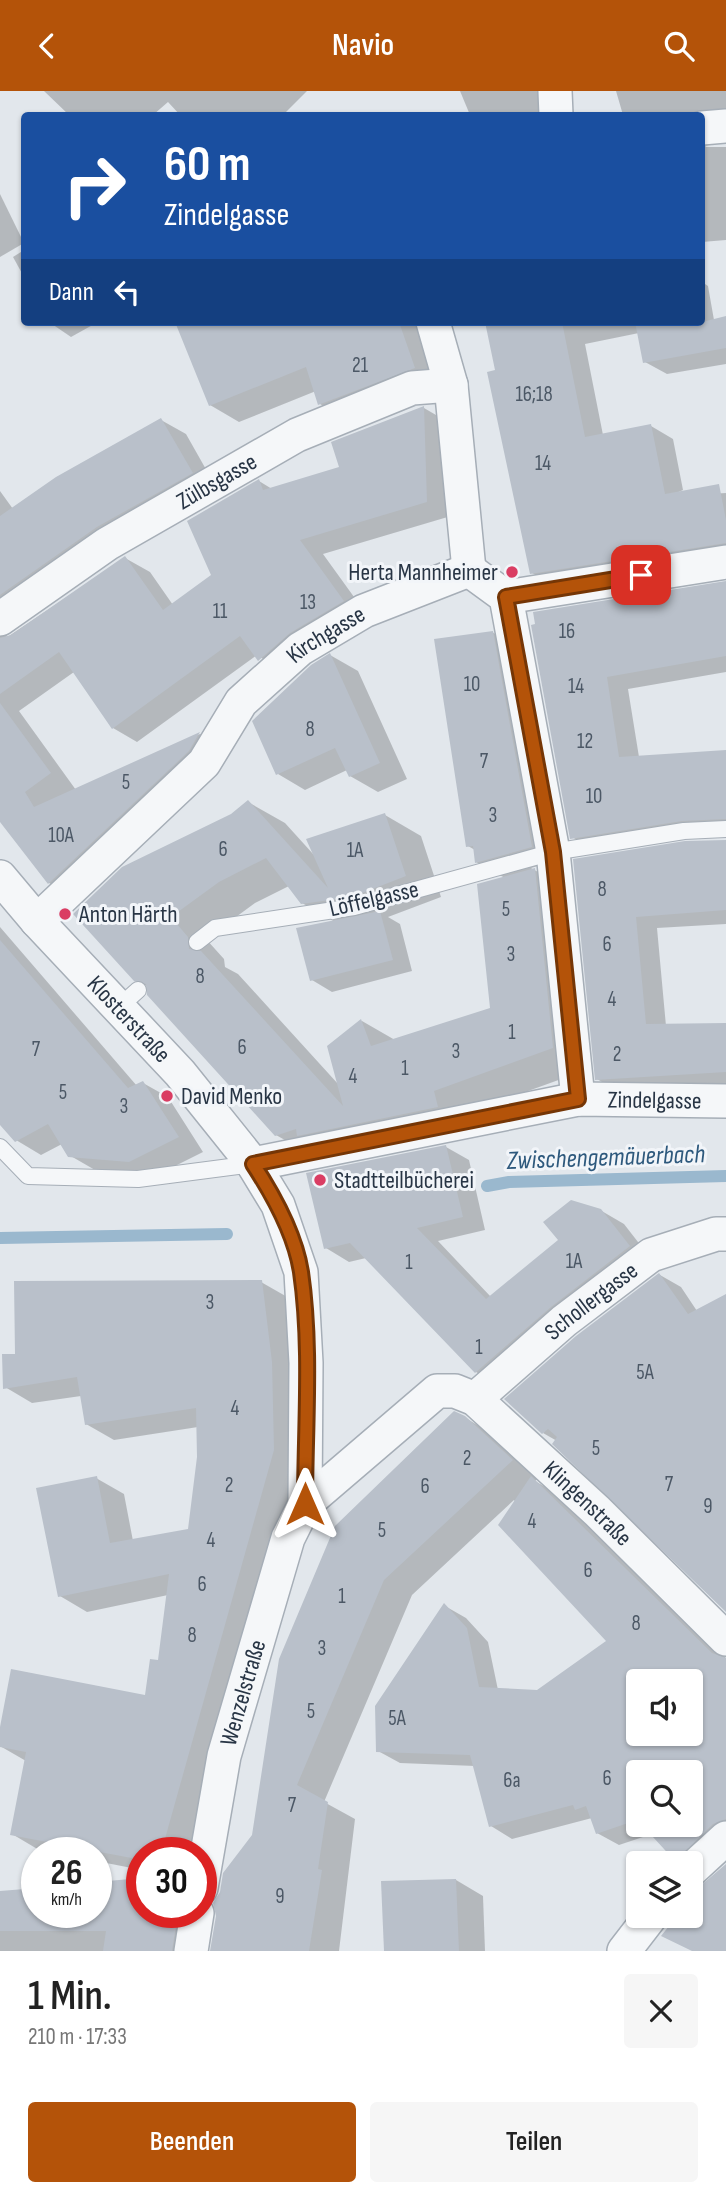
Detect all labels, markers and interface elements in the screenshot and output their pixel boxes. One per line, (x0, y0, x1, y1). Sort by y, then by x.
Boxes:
text: Navio (332, 26, 394, 65)
icon: back (28, 27, 66, 65)
icon: search (660, 27, 698, 65)
text: 60 m (164, 136, 251, 195)
icon: right (49, 140, 140, 231)
text: Zindelgasse (164, 196, 289, 235)
icon: left (108, 273, 146, 311)
text: Dann (49, 277, 94, 308)
house number: 21 (352, 353, 369, 378)
house number: 16;18 (515, 382, 553, 407)
street label: Zülbsgasse (171, 447, 262, 516)
house number: 14 (535, 451, 551, 476)
pin (611, 545, 671, 605)
icon: arrive (622, 556, 660, 594)
place label: Herta Mannheimer (348, 558, 498, 587)
marker: Herta Mannheimer (504, 564, 520, 580)
house number: 13 (300, 590, 316, 615)
house number: 11 (213, 599, 228, 624)
street label: Kirchgasse (280, 599, 370, 669)
house number: 16 (559, 619, 575, 644)
house number: 10 (464, 672, 480, 697)
house number: 14 (568, 674, 584, 699)
house number: 8 (305, 717, 315, 742)
house number: 12 (577, 729, 593, 754)
house number: 7 (480, 749, 489, 774)
house number: 5 (122, 770, 130, 795)
house number: 10 (586, 784, 602, 809)
house number: 3 (489, 803, 497, 828)
house number: 10A (48, 823, 75, 848)
house number: 6 (218, 837, 228, 862)
house number: 1A (347, 838, 364, 863)
street label: Löffelgasse (326, 875, 422, 923)
house number: 8 (597, 877, 607, 902)
house number: 5 (502, 897, 510, 922)
place label: Anton Härth (78, 900, 178, 929)
marker: Anton Härth (57, 906, 73, 922)
house number: 6 (602, 932, 612, 957)
house number: 3 (507, 942, 515, 967)
house number: 8 (195, 964, 205, 989)
street label: Klosterstraße (81, 969, 177, 1069)
house number: 4 (608, 987, 617, 1012)
house number: 1 (508, 1020, 516, 1045)
house number: 6 (237, 1035, 247, 1060)
house number: 7 (32, 1037, 41, 1062)
house number: 3 (452, 1039, 460, 1064)
house number: 2 (613, 1042, 621, 1067)
house number: 1 (401, 1056, 409, 1081)
house number: 4 (349, 1064, 358, 1089)
house number: 5 (59, 1080, 67, 1105)
place label: David Menko (181, 1082, 282, 1111)
street label: Zindelgasse (607, 1085, 702, 1115)
marker: David Menko (159, 1088, 175, 1104)
house number: 3 (120, 1094, 128, 1119)
water label: Zwischengemäuerbach (505, 1139, 706, 1177)
place label: Stadtteilbücherei (334, 1166, 474, 1195)
marker: Stadtteilbücherei (312, 1172, 328, 1188)
house number: 1A (566, 1249, 583, 1274)
house number: 1 (405, 1250, 413, 1275)
street label: Schollergasse (538, 1256, 643, 1346)
house number: 3 (206, 1290, 214, 1315)
house number: 1 (475, 1335, 483, 1360)
house number: 5A (636, 1360, 655, 1385)
house number: 4 (231, 1396, 240, 1421)
house number: 5 (592, 1436, 600, 1461)
house number: 2 (463, 1446, 471, 1471)
street label: Klingenstraße (537, 1454, 638, 1552)
position arrow (268, 1467, 342, 1541)
house number: 7 (665, 1472, 674, 1497)
house number: 2 (225, 1473, 233, 1498)
house number: 6 (420, 1474, 430, 1499)
house number: 9 (703, 1494, 713, 1519)
house number: 4 (528, 1509, 537, 1534)
house number: 5 (378, 1518, 386, 1543)
house number: 4 (207, 1528, 216, 1553)
house number: 6 (583, 1558, 593, 1583)
house number: 6 (197, 1572, 207, 1597)
house number: 1 (338, 1584, 346, 1609)
house number: 8 (631, 1611, 641, 1636)
house number: 8 (187, 1623, 197, 1648)
street label: Wenzelstraße (213, 1636, 272, 1749)
house number: 3 (318, 1636, 326, 1661)
map controls (626, 1669, 703, 1928)
button: sound (626, 1669, 703, 1746)
house number: 5 (307, 1699, 315, 1724)
house number: 5A (388, 1706, 407, 1731)
button: search (626, 1760, 703, 1837)
house number: 6 (602, 1766, 612, 1791)
house number: 6a (503, 1768, 521, 1793)
house number: 7 (288, 1793, 297, 1818)
speed limit sign: 30 (126, 1837, 217, 1928)
button: layers (626, 1851, 703, 1928)
text: 26 (51, 1852, 82, 1895)
house number: 9 (275, 1884, 285, 1909)
text: km/h (51, 1889, 82, 1910)
text: 1 Min. (28, 1971, 112, 2022)
button: close (624, 1974, 698, 2048)
text: 210 m · 17:33 (28, 2023, 127, 2051)
button: Beenden (28, 2102, 356, 2182)
button: Teilen (370, 2102, 698, 2182)

